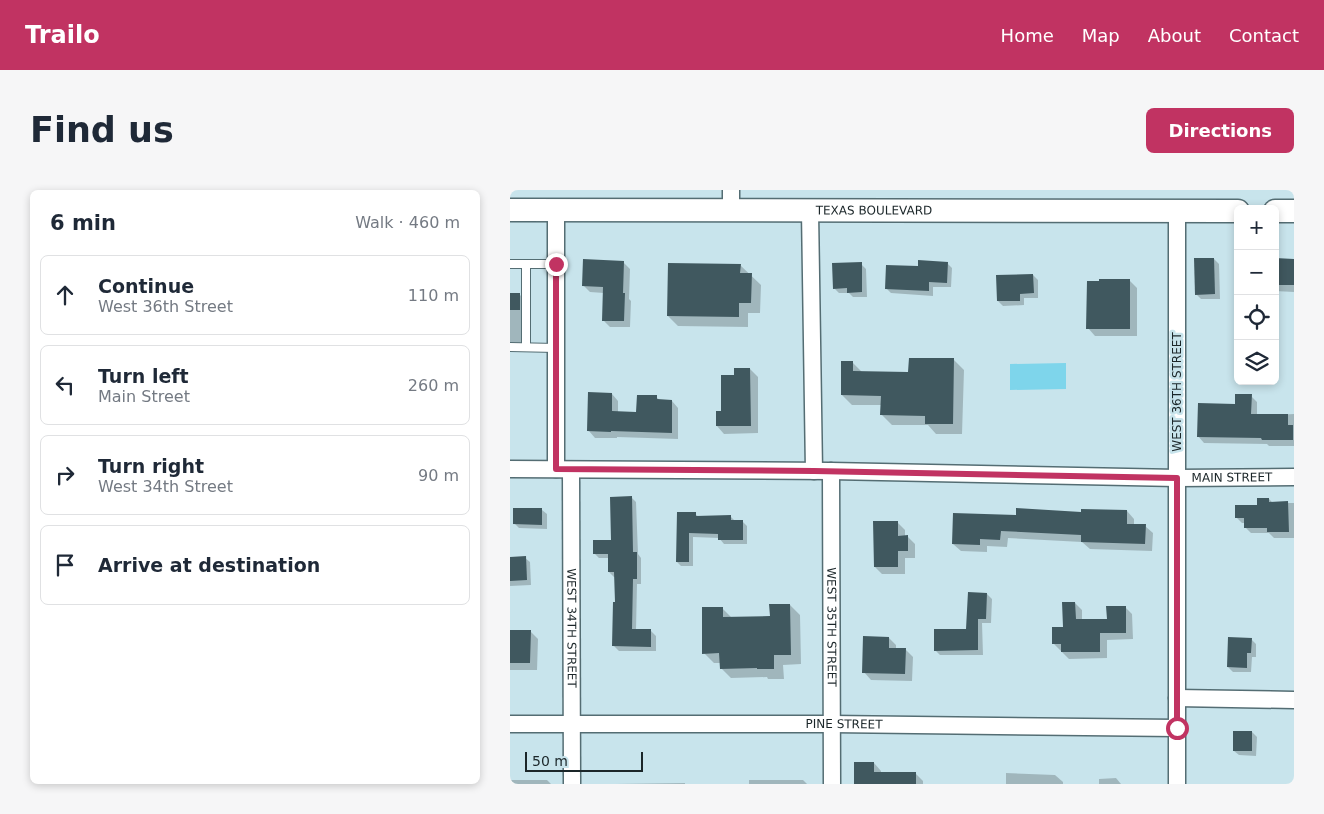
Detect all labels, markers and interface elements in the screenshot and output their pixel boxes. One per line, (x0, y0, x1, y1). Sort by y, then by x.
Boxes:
text: Trailo (25, 21, 100, 49)
text: Home (1001, 25, 1054, 46)
text: Map (1082, 25, 1120, 46)
text: About (1148, 25, 1201, 46)
text: Contact (1229, 25, 1299, 46)
button: Directions (1146, 108, 1294, 153)
text: Find us (30, 110, 174, 150)
street label: TEXAS BOULEVARD (815, 203, 932, 218)
map controls (1234, 205, 1279, 385)
button: + (1234, 205, 1279, 250)
text: 6 min (50, 211, 116, 235)
text: Walk · 460 m (355, 213, 460, 232)
button: − (1234, 250, 1279, 295)
route end (545, 253, 568, 276)
text: Continue (98, 275, 194, 297)
icon: ahead (51, 281, 79, 309)
text: 110 m (408, 286, 459, 305)
button: locate (1234, 295, 1279, 340)
text: West 36th Street (98, 297, 233, 316)
street label: WEST 36TH STREET (1170, 332, 1184, 452)
button: layers (1234, 340, 1279, 385)
text: Turn left (98, 365, 189, 387)
icon: left (51, 371, 79, 399)
text: 260 m (408, 376, 459, 395)
text: Main Street (98, 387, 190, 406)
text: Turn right (98, 455, 204, 477)
icon: right (51, 461, 79, 489)
text: 90 m (418, 466, 459, 485)
street label: MAIN STREET (1191, 470, 1273, 485)
text: West 34th Street (98, 477, 233, 496)
icon: arrive (51, 551, 79, 579)
text: Arrive at destination (98, 554, 320, 576)
street label: WEST 35TH STREET (824, 567, 839, 687)
street label: WEST 34TH STREET (564, 568, 579, 688)
street label: PINE STREET (805, 717, 883, 732)
route start (1166, 717, 1189, 740)
scale bar (525, 749, 642, 772)
text: 50 m (532, 753, 568, 769)

